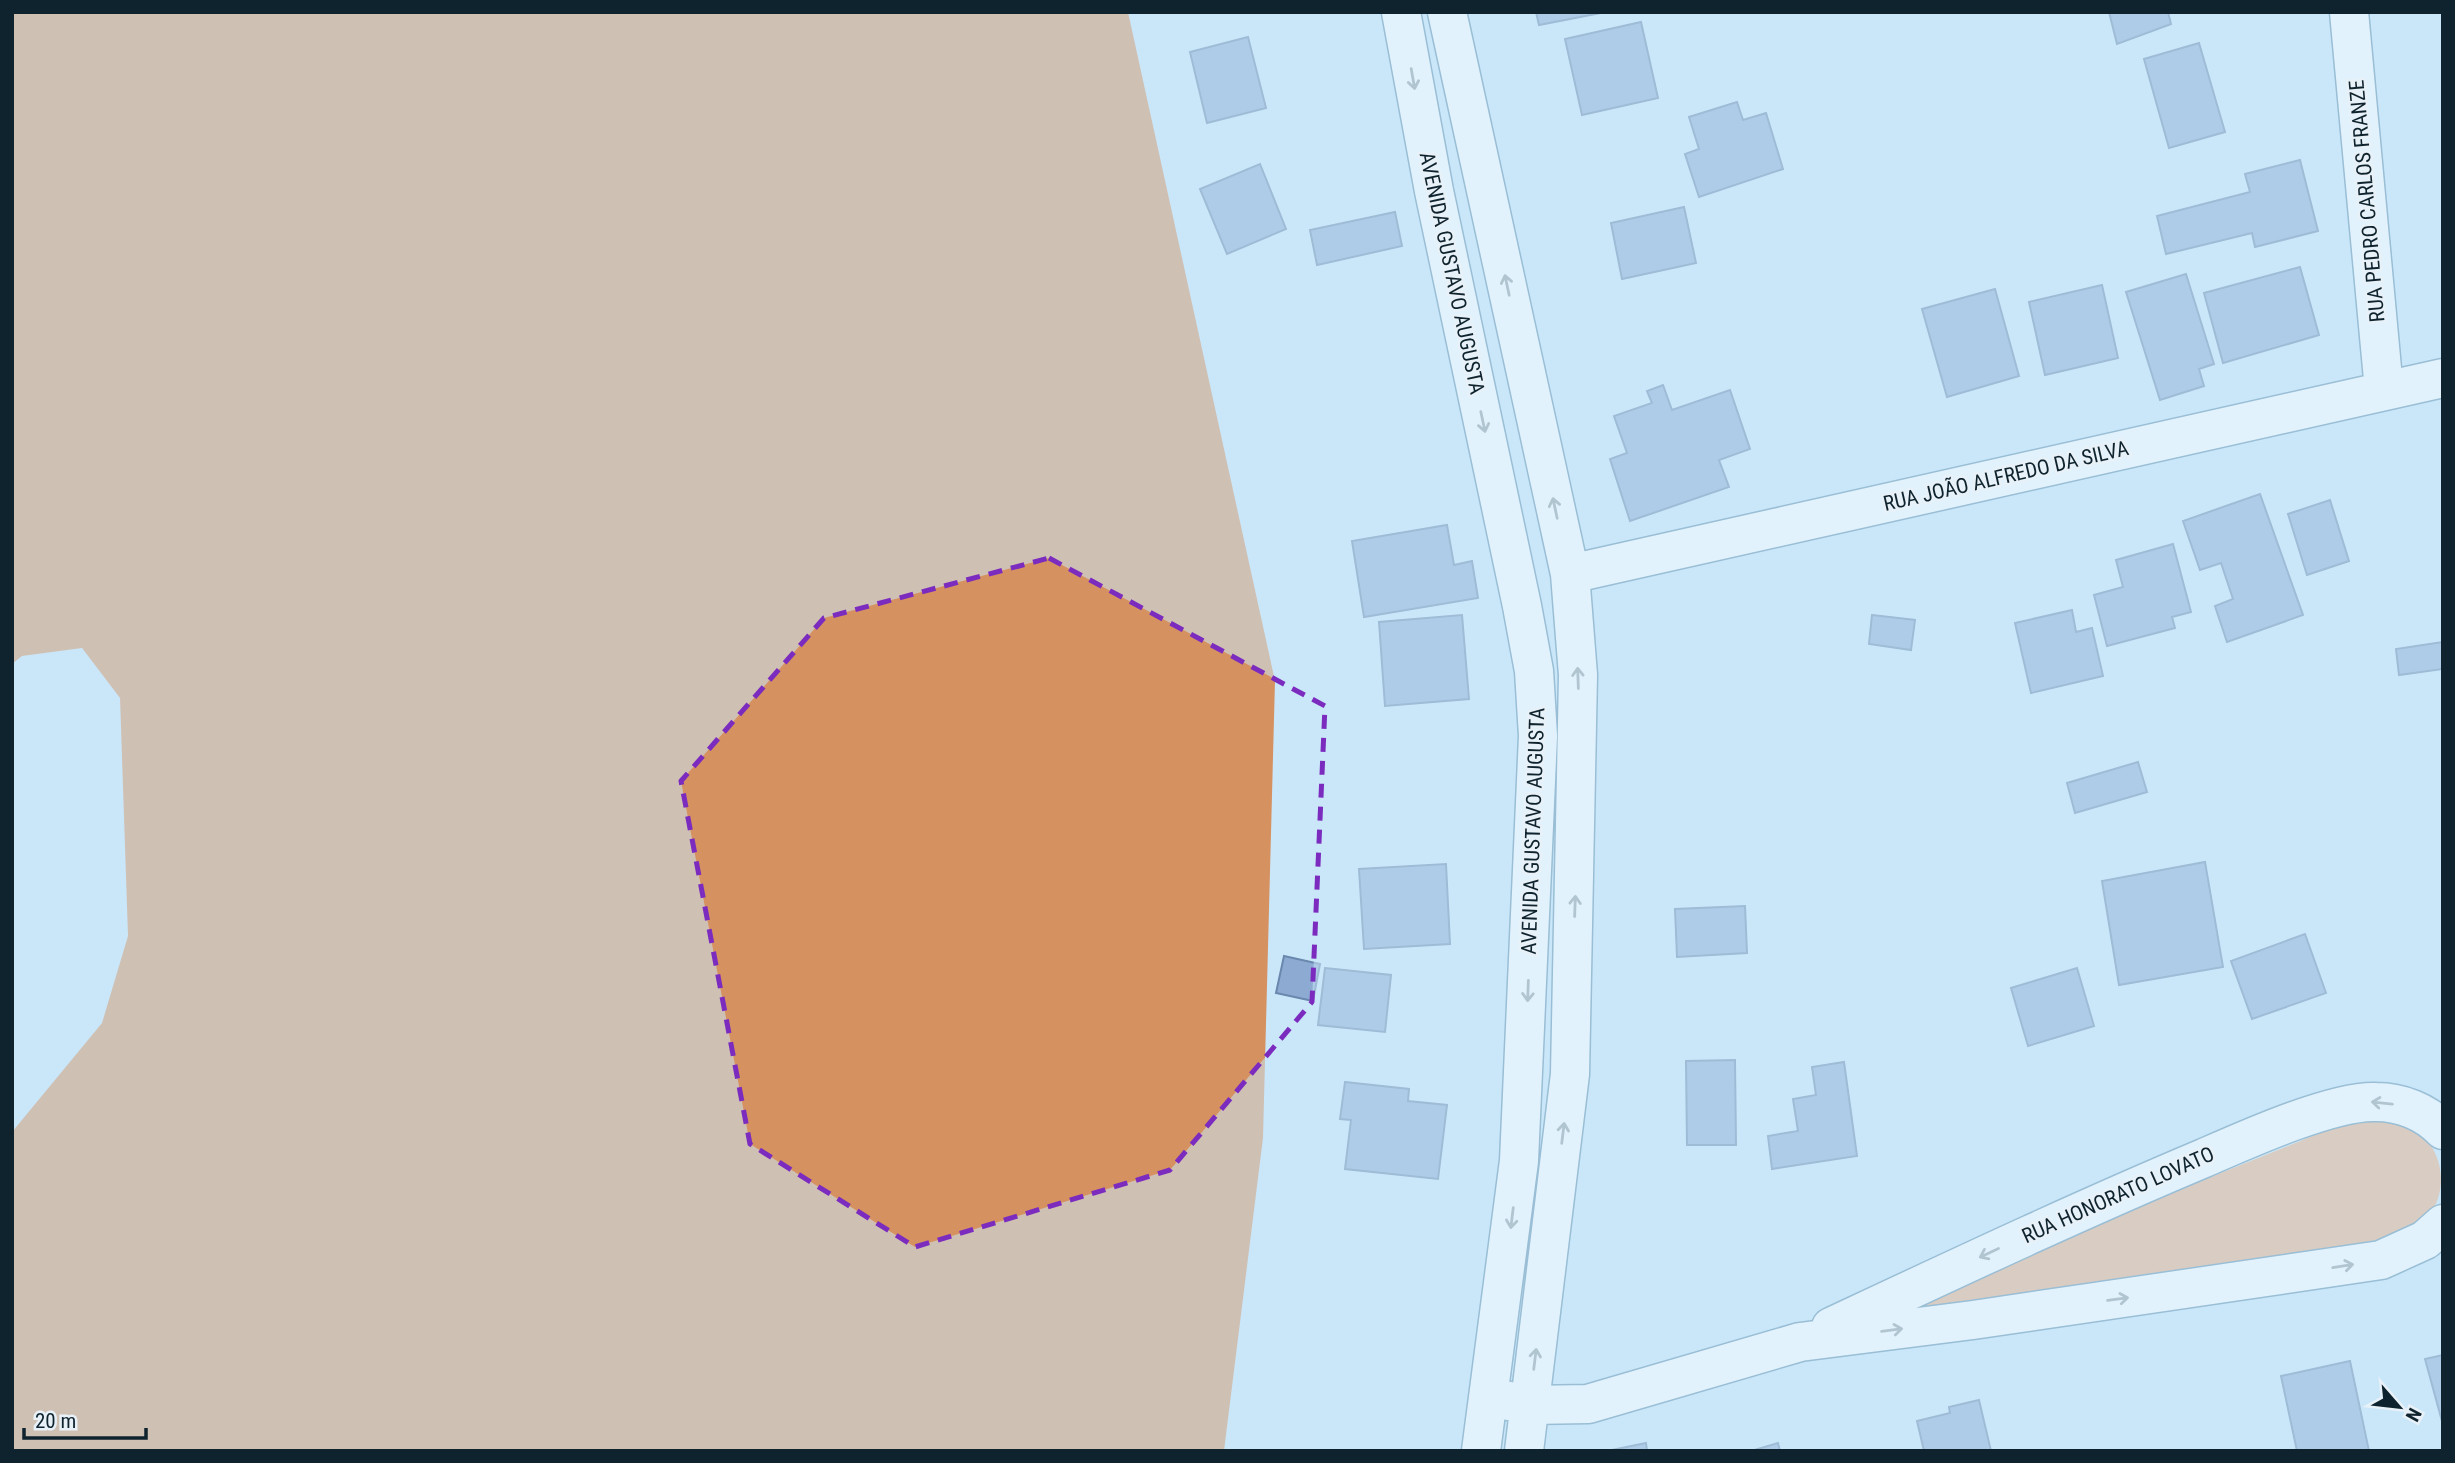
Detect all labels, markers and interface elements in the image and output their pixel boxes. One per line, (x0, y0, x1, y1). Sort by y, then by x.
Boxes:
one-way arrow (1407, 67, 1421, 90)
street label: RUA PEDRO CARLOS FRANZE (2344, 79, 2390, 323)
street label: AVENIDA GUSTAVO AUGUSTA (1415, 150, 1489, 396)
one-way arrow (1499, 274, 1513, 297)
one-way arrow (1477, 410, 1491, 433)
street label: RUA JOÃO ALFREDO DA SILVA (1881, 436, 2131, 516)
one-way arrow (1548, 497, 1562, 520)
one-way arrow (1571, 667, 1584, 690)
street label: AVENIDA GUSTAVO AUGUSTA (1517, 707, 1549, 955)
one-way arrow (1568, 895, 1582, 918)
one-way arrow (1522, 979, 1535, 1002)
one-way arrow (2371, 1097, 2394, 1110)
one-way arrow (1556, 1122, 1569, 1145)
street label: RUA HONORATO LOVATO (2018, 1142, 2218, 1248)
one-way arrow (1505, 1206, 1518, 1229)
one-way arrow (1978, 1247, 1999, 1260)
one-way arrow (2331, 1259, 2354, 1272)
one-way arrow (2106, 1293, 2129, 1306)
one-way arrow (1881, 1324, 1903, 1337)
one-way arrow (1529, 1348, 1542, 1371)
north arrow (2364, 1372, 2434, 1442)
scale bar (24, 1396, 147, 1440)
text: N (2401, 1404, 2426, 1425)
text: 20 m (35, 1409, 76, 1433)

